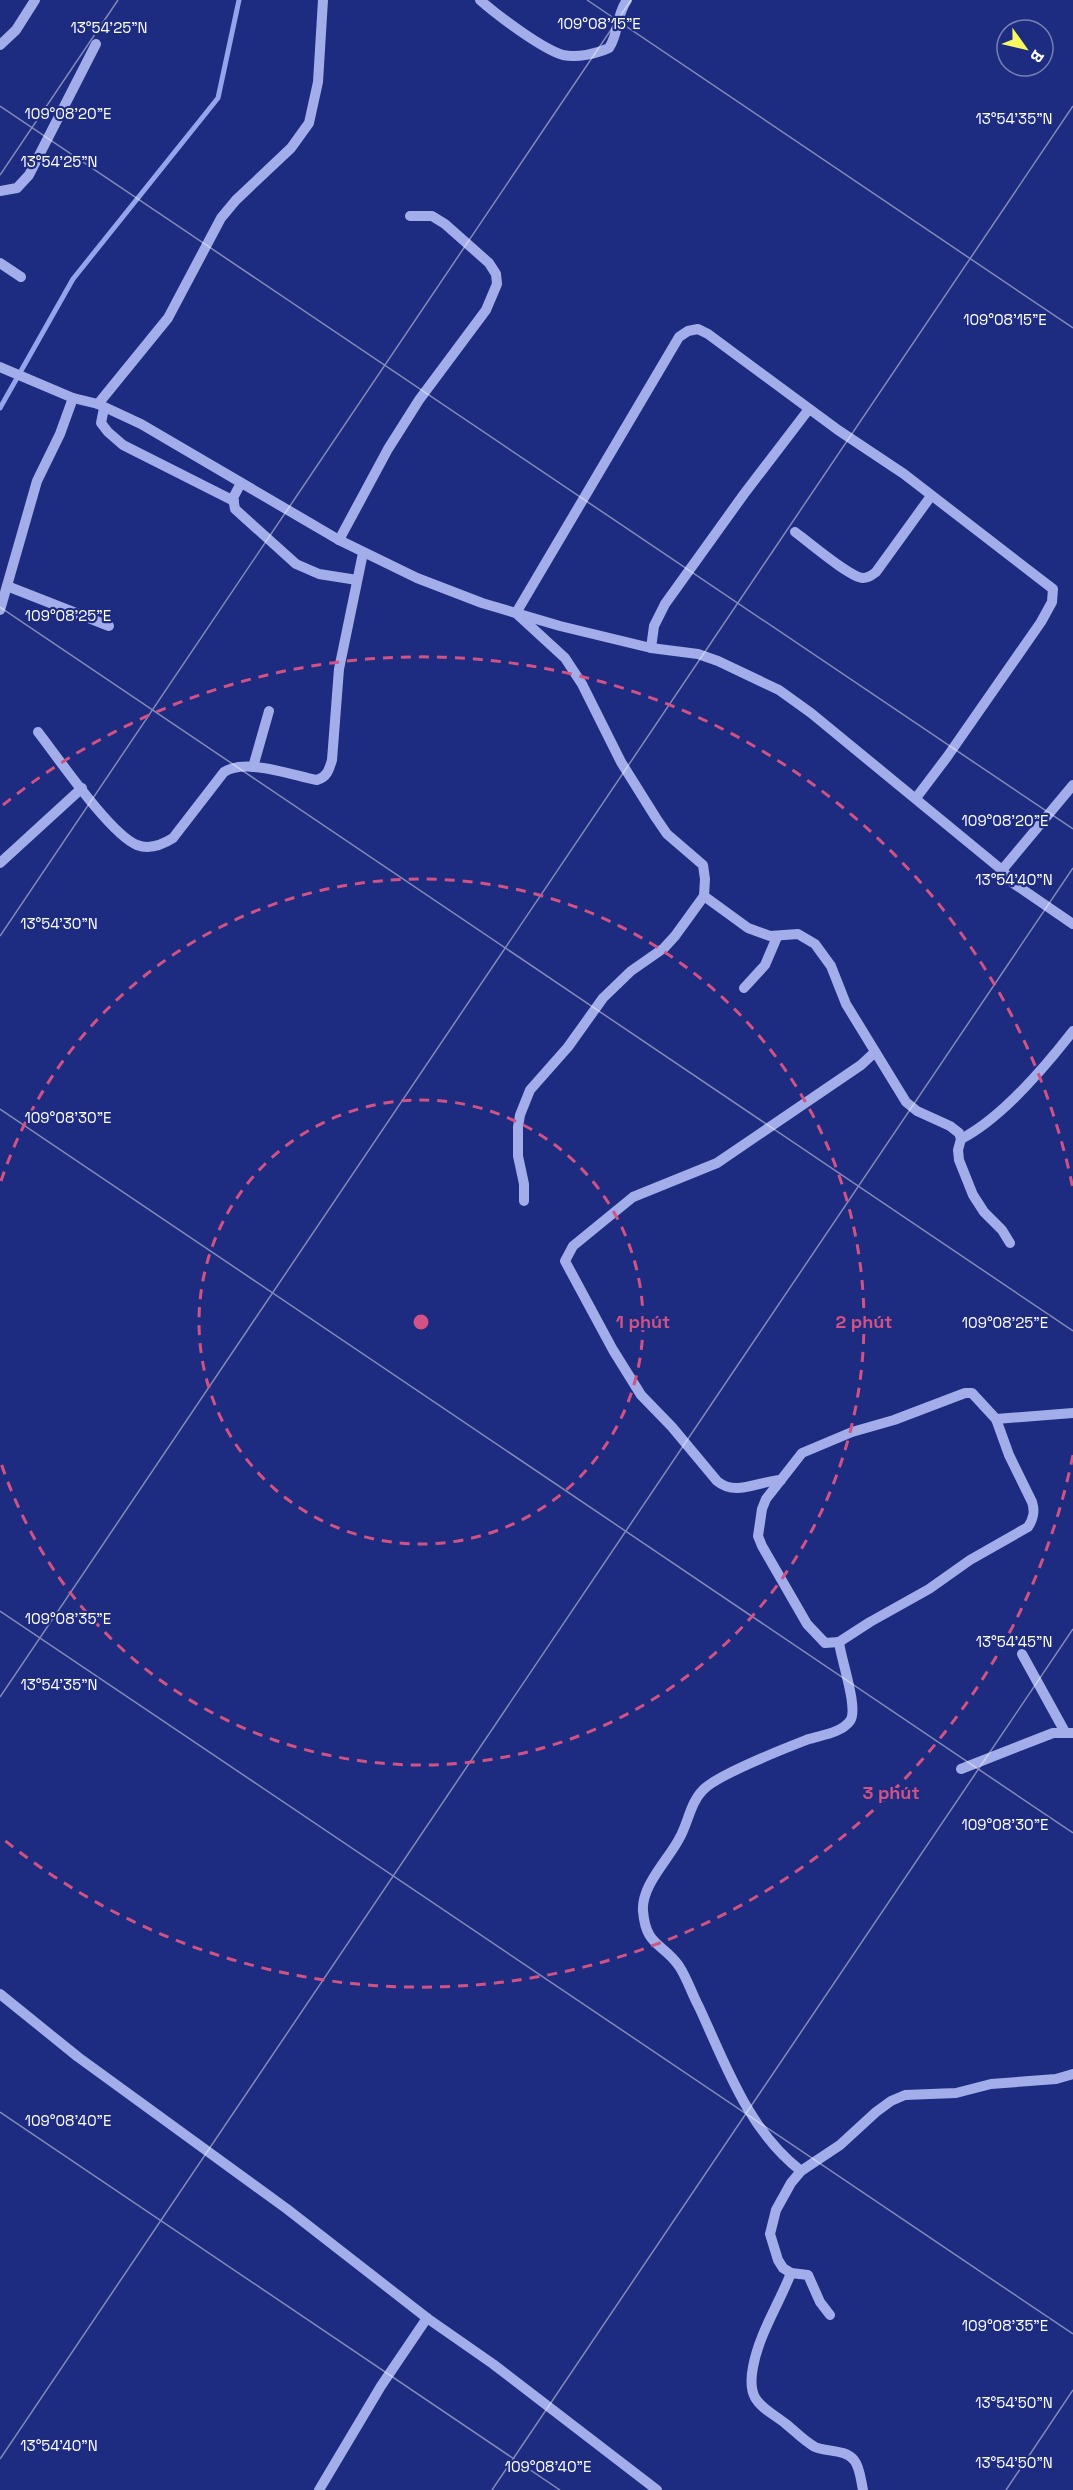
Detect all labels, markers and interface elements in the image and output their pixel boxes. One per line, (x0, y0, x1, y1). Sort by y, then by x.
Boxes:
text: 109°08'15"E (557, 14, 641, 33)
text: 13°54'25"N (71, 18, 148, 37)
north arrow (995, 18, 1055, 78)
text: B (1025, 46, 1049, 66)
text: 109°08'20"E (25, 104, 112, 123)
text: 13°54'35"N (975, 109, 1053, 128)
text: 13°54'25"N (21, 152, 98, 171)
text: 109°08'15"E (963, 310, 1047, 329)
text: 109°08'25"E (25, 606, 111, 625)
text: 109°08'20"E (962, 811, 1049, 830)
text: 13°54'40"N (975, 870, 1053, 889)
text: 13°54'30"N (20, 914, 98, 933)
text: 109°08'30"E (24, 1108, 112, 1127)
text: 1 phút (616, 1310, 670, 1333)
text: 2 phút (836, 1310, 893, 1333)
centre of rings (411, 1312, 431, 1332)
text: 109°08'25"E (962, 1313, 1048, 1332)
text: 109°08'35"E (25, 1609, 111, 1628)
text: 13°54'45"N (976, 1632, 1052, 1651)
text: 13°54'35"N (20, 1675, 98, 1694)
text: 3 phút (862, 1781, 920, 1804)
text: 109°08'30"E (961, 1815, 1049, 1834)
text: 109°08'40"E (25, 2111, 111, 2130)
text: 109°08'35"E (962, 2316, 1048, 2335)
text: 13°54'50"N (975, 2393, 1053, 2412)
text: 13°54'40"N (20, 2436, 98, 2455)
text: 13°54'50"N (975, 2453, 1053, 2472)
text: 109°08'40"E (505, 2457, 591, 2476)

